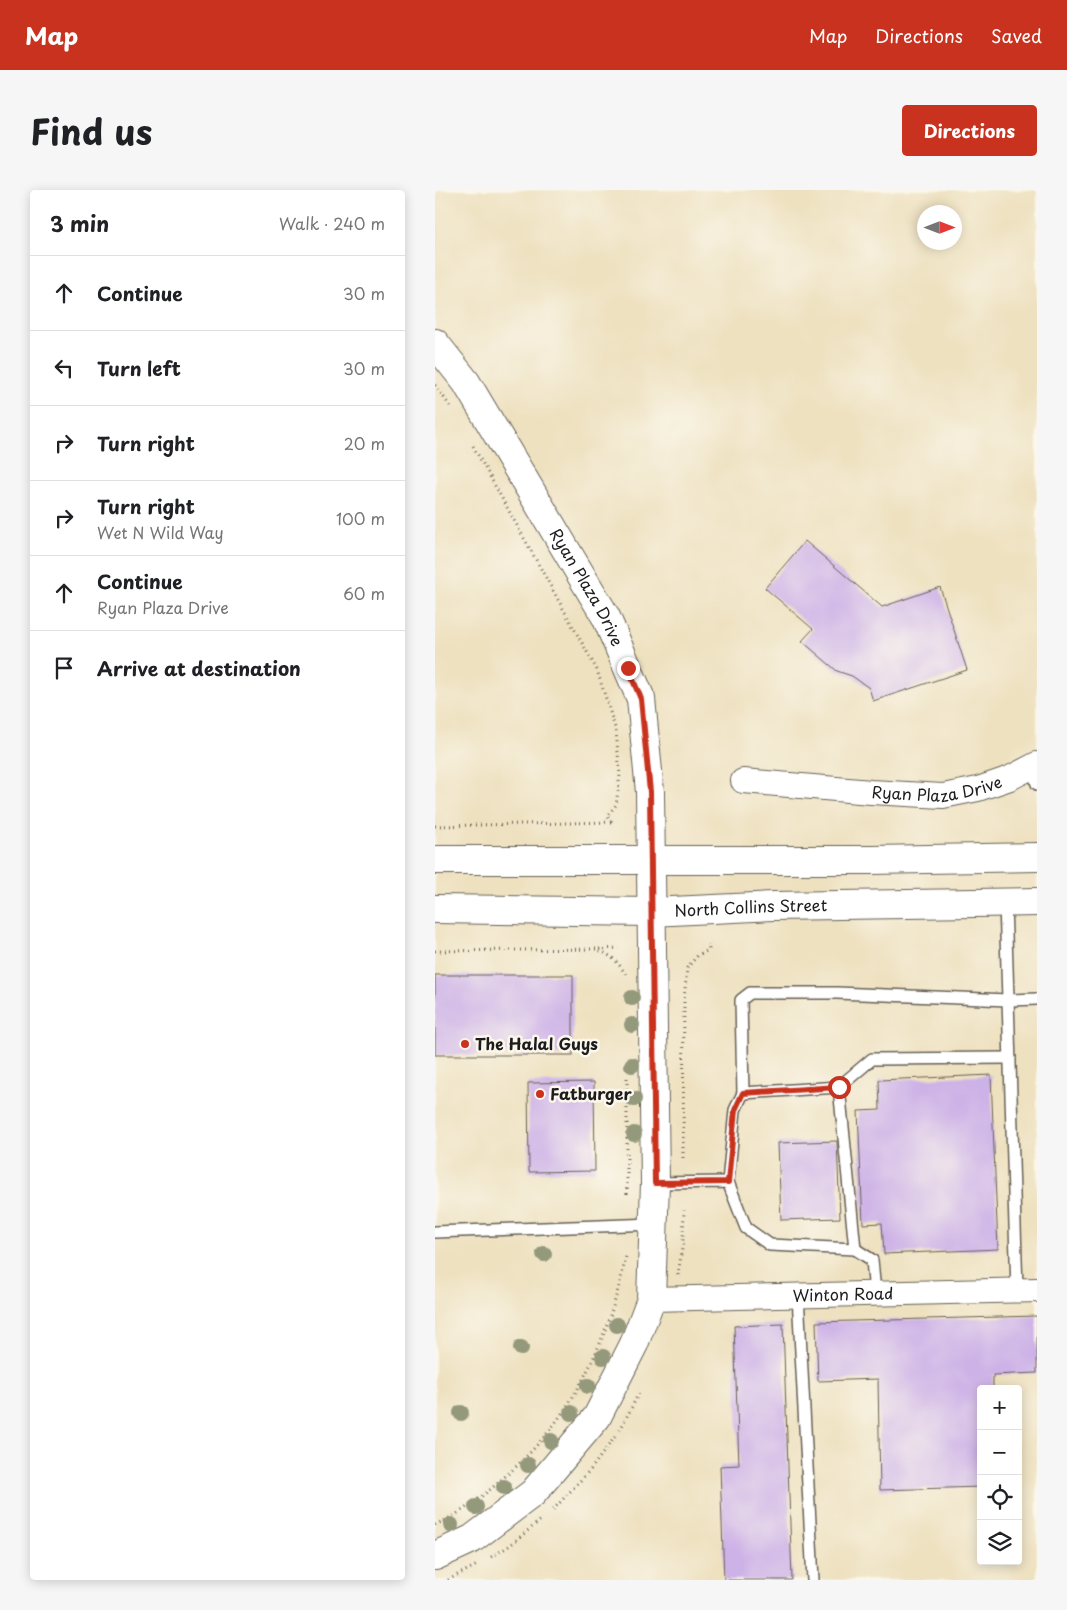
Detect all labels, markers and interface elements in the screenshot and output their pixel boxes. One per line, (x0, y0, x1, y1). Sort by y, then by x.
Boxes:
text: Map (25, 17, 78, 53)
text: Map (809, 22, 847, 49)
text: Directions (875, 22, 963, 49)
text: Saved (991, 22, 1042, 49)
text: Find us (30, 104, 152, 157)
button: Directions (902, 105, 1037, 156)
north arrow (917, 205, 962, 250)
text: 3 min (50, 207, 109, 239)
text: Walk · 240 m (279, 211, 385, 235)
icon: ahead (50, 279, 78, 307)
text: Continue (97, 279, 183, 307)
text: 30 m (343, 281, 385, 305)
icon: left (50, 354, 78, 382)
text: Turn left (97, 354, 181, 382)
text: 30 m (343, 356, 385, 380)
icon: right (50, 429, 78, 457)
text: Turn right (97, 429, 195, 457)
text: 20 m (344, 431, 385, 455)
text: Turn right (97, 492, 195, 520)
icon: right (50, 504, 78, 532)
text: 100 m (336, 506, 385, 530)
text: Wet N Wild Way (97, 520, 224, 544)
street label: Ryan Plaza Drive (545, 523, 630, 649)
text: Continue (97, 567, 183, 595)
icon: ahead (50, 579, 78, 607)
text: 60 m (343, 581, 385, 605)
text: Ryan Plaza Drive (97, 595, 229, 619)
icon: arrive (50, 654, 78, 682)
text: Arrive at destination (97, 654, 301, 682)
route end (617, 657, 640, 680)
street label: Ryan Plaza Drive (871, 769, 1005, 807)
street label: North Collins Street (674, 892, 828, 922)
place label: The Halal Guys (475, 1031, 598, 1055)
marker: The Halal Guys (459, 1038, 471, 1050)
route start (828, 1076, 851, 1099)
place label: Fatburger (550, 1081, 632, 1105)
marker: Fatburger (534, 1088, 546, 1100)
street label: Winton Road (792, 1280, 893, 1307)
map controls (977, 1385, 1022, 1565)
button: + (977, 1385, 1022, 1430)
button: − (977, 1430, 1022, 1475)
button: locate (977, 1475, 1022, 1520)
button: layers (977, 1520, 1022, 1565)

